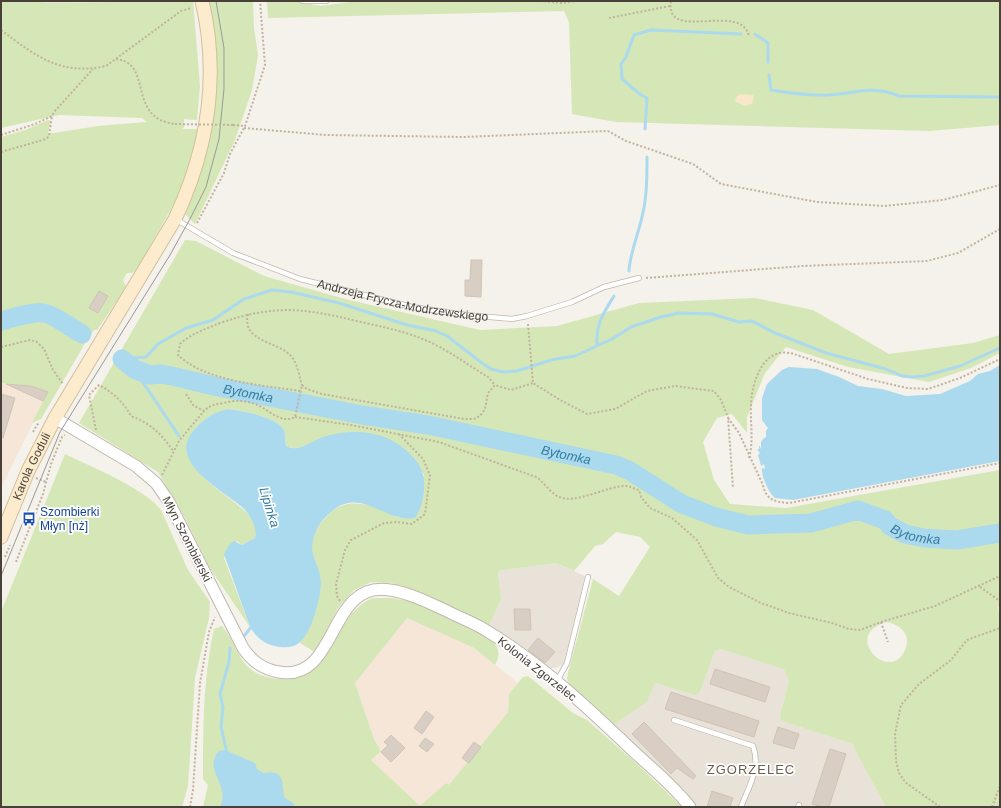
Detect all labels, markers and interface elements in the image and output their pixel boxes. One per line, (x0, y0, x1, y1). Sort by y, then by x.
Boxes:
street label: Andrzeja Frycza-Modrzewskiego (316, 277, 489, 324)
water label: Bytomka (222, 381, 274, 406)
street label: Karola Goduli (10, 430, 53, 502)
water label: Bytomka (540, 442, 592, 468)
water label: Lipinka (256, 485, 283, 529)
street label: Młyn Szombierski (159, 494, 215, 584)
place label: Szombierki Młyn [nż] (40, 505, 99, 533)
bus stop icon: Szombierki Młyn [nż] (21, 511, 37, 527)
water label: Bytomka (888, 521, 941, 547)
street label: Kolonia Zgorzelec (495, 634, 579, 704)
district label: ZGORZELEC (707, 762, 795, 777)

